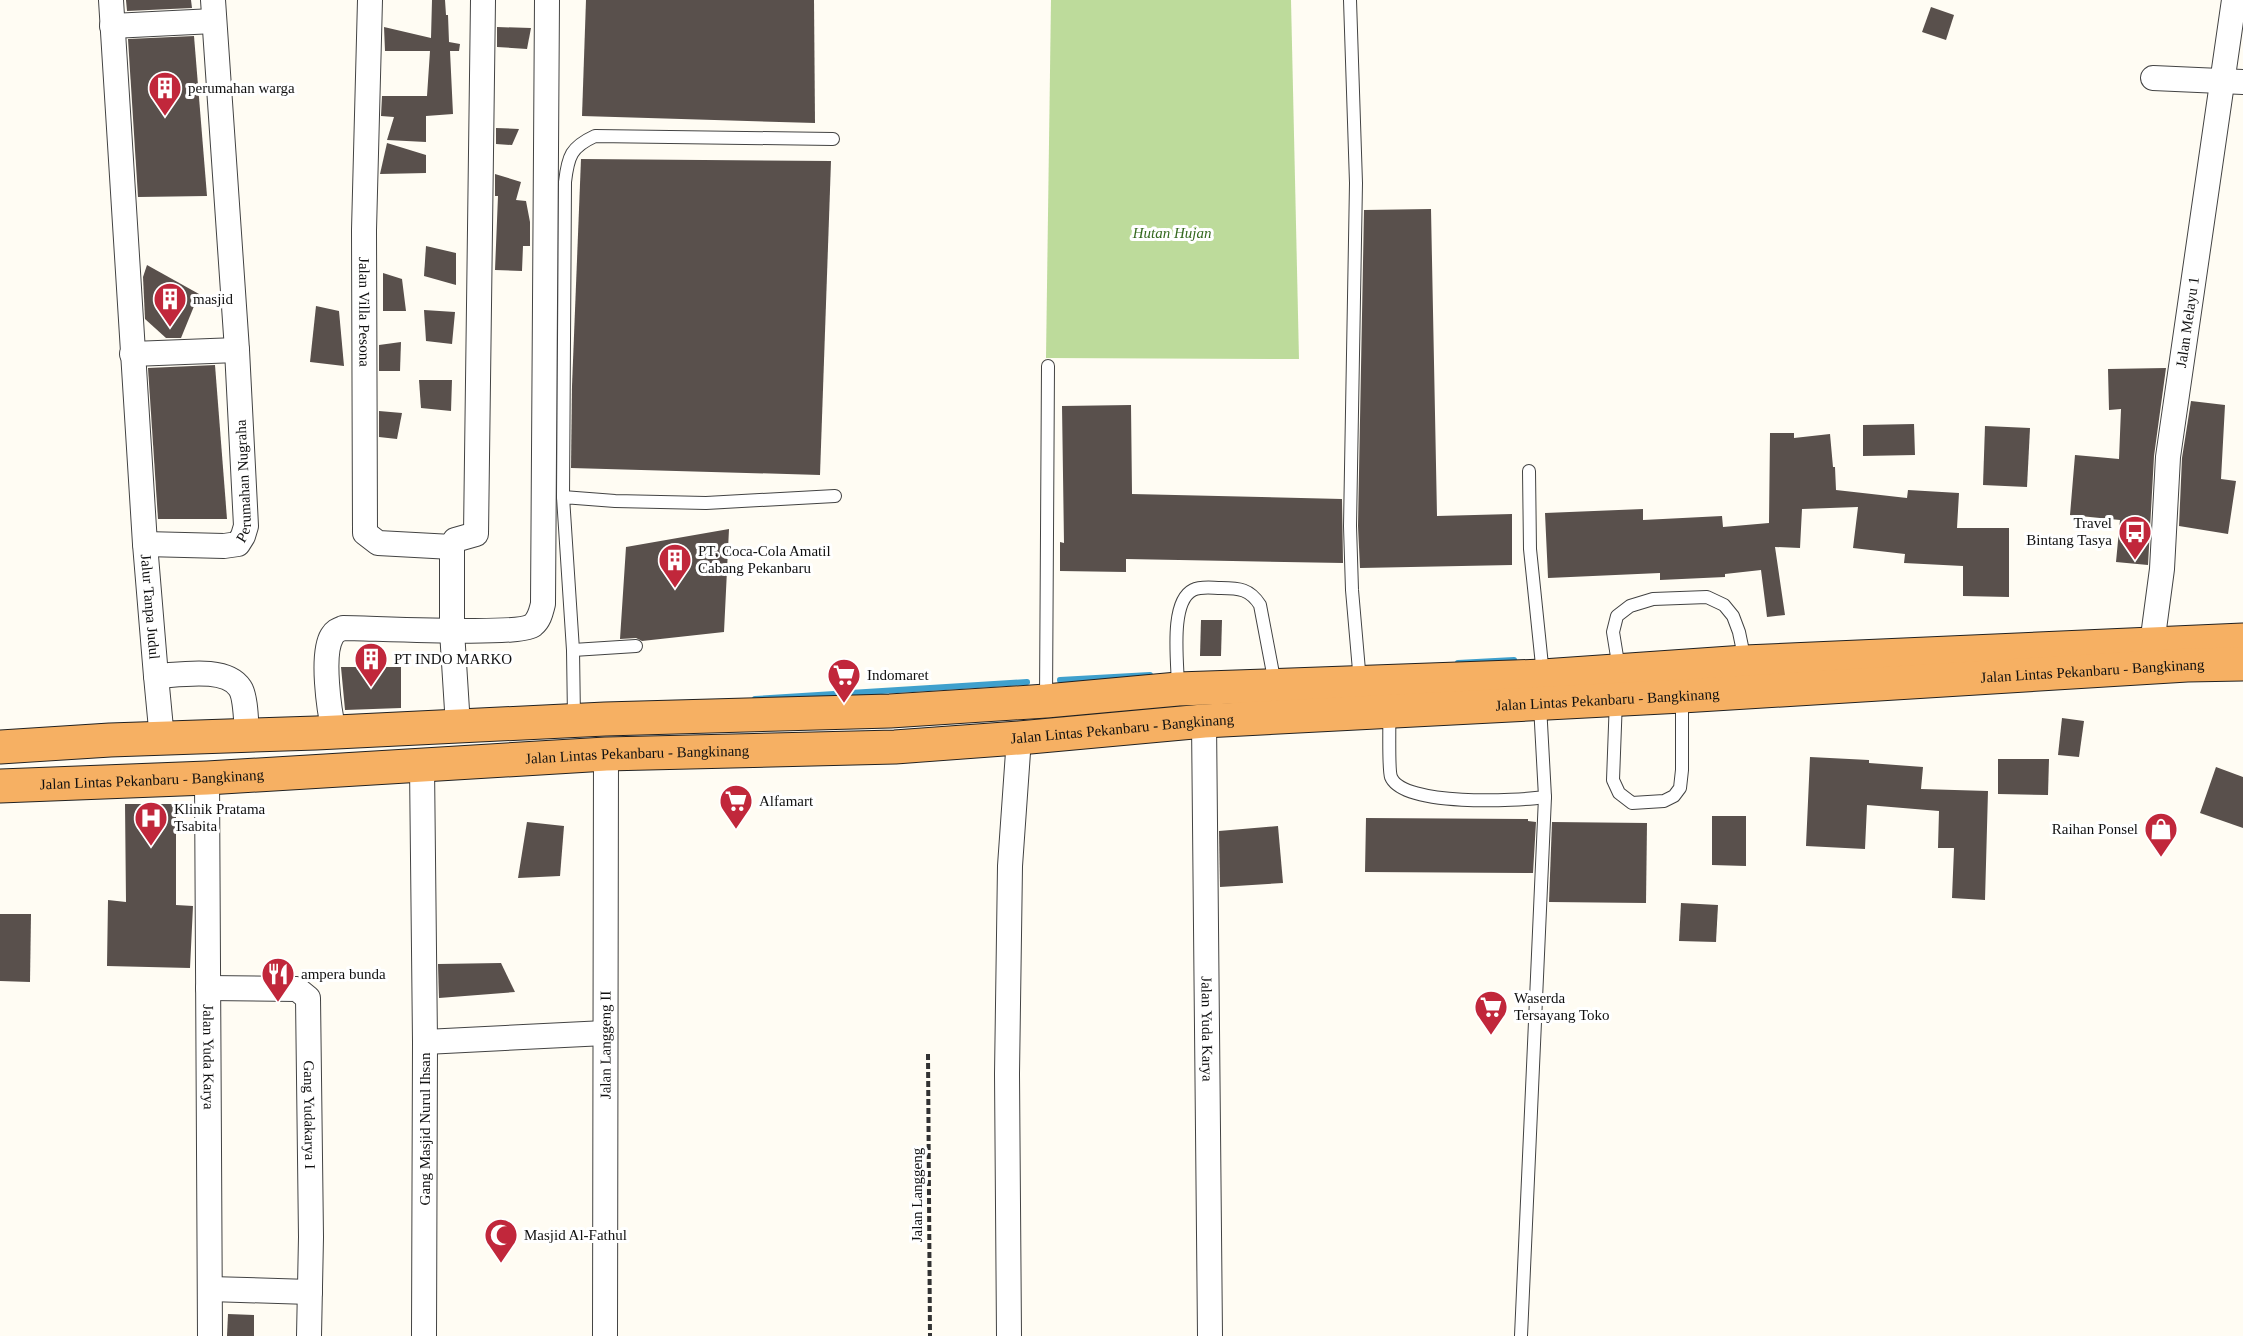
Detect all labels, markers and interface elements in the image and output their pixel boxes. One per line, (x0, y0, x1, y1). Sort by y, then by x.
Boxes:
building icon: perumahan warga (147, 70, 183, 117)
place label: perumahan warga (188, 80, 295, 96)
park label: Hutan Hujan (1132, 225, 1211, 241)
street label: Jalan Villa Pesona (356, 257, 372, 367)
street label: Jalan Melayu 1 (2173, 276, 2202, 369)
building icon: masjid (152, 281, 188, 328)
place label: masjid (193, 291, 233, 307)
street label: Perumahan Nugraha (233, 419, 254, 545)
bus stop icon: Travel Bintang Tasya (2117, 514, 2153, 561)
place label: Travel Bintang Tasya (2026, 515, 2112, 548)
building icon: PT. Coca-Cola Amatil Cabang Pekanbaru (657, 542, 693, 589)
place label: PT. Coca-Cola Amatil Cabang Pekanbaru (698, 543, 831, 576)
street label: Jalur Tanpa Judul (138, 554, 163, 660)
building icon: PT INDO MARKO (353, 641, 389, 688)
place label: PT INDO MARKO (394, 651, 512, 667)
supermarket icon: Indomaret (826, 657, 862, 704)
street label: Jalan Lintas Pekanbaru - Bangkinang (1980, 657, 2205, 686)
place label: Indomaret (867, 667, 929, 683)
street label: Jalan Lintas Pekanbaru - Bangkinang (1495, 686, 1720, 714)
street label: Jalan Lintas Pekanbaru - Bangkinang (1010, 711, 1235, 747)
street label: Jalan Lintas Pekanbaru - Bangkinang (525, 743, 750, 767)
street label: Jalan Lintas Pekanbaru - Bangkinang (40, 767, 265, 792)
supermarket icon: Alfamart (718, 783, 754, 830)
place label: Alfamart (759, 793, 814, 809)
hospital icon: Klinik Pratama Tsabita (133, 800, 169, 847)
place label: Klinik Pratama Tsabita (174, 801, 266, 834)
shop icon: Raihan Ponsel (2143, 811, 2179, 858)
place label: Raihan Ponsel (2052, 821, 2138, 837)
restaurant icon: ampera bunda (260, 956, 296, 1003)
place label: ampera bunda (301, 966, 386, 982)
street label: Jalan Yuda Karya (1198, 976, 1216, 1082)
supermarket icon: Waserda Tersayang Toko (1473, 989, 1509, 1036)
place label: Waserda Tersayang Toko (1514, 990, 1610, 1023)
street label: Jalan Langgeng II (597, 991, 614, 1099)
street label: Jalan Yuda Karya (200, 1004, 217, 1110)
street label: Gang Masjid Nurul Ihsan (417, 1052, 433, 1205)
street label: Gang Yudakarya I (301, 1060, 318, 1169)
street label: Jalan Langgeng (909, 1147, 925, 1242)
mosque icon: Masjid Al-Fathul (483, 1217, 519, 1264)
place label: Masjid Al-Fathul (524, 1227, 627, 1243)

